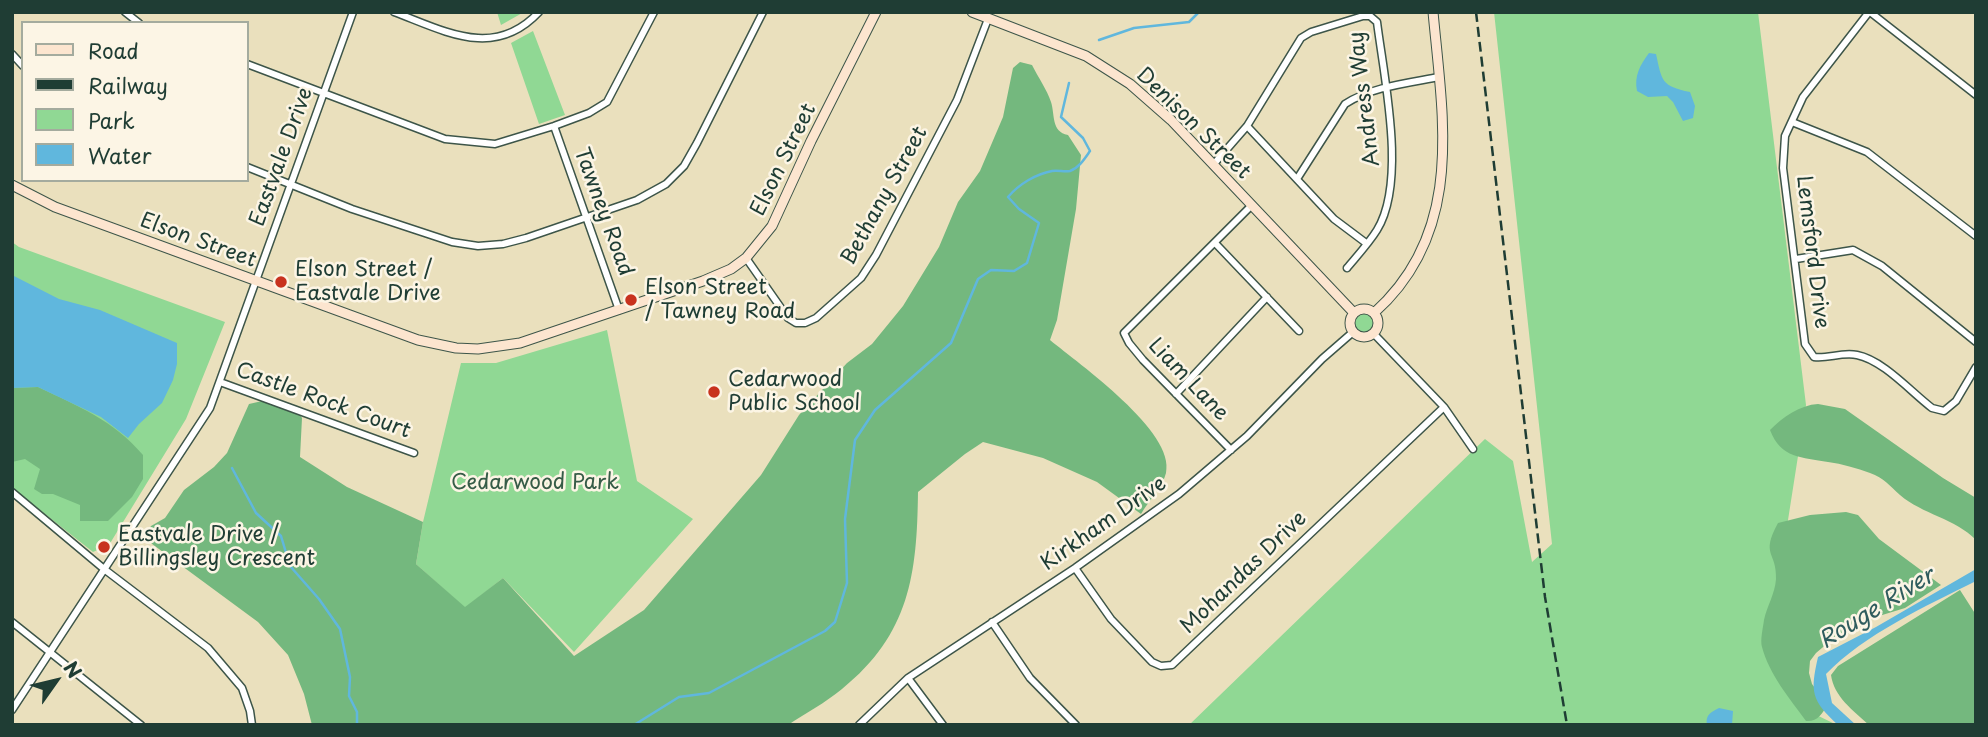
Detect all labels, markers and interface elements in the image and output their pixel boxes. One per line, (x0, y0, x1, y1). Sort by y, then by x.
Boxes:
legend (21, 21, 248, 182)
street label: Andress Way (1344, 30, 1386, 168)
text: Road (88, 34, 139, 66)
street label: Denison Street (1131, 63, 1255, 185)
text: Railway (88, 69, 168, 101)
street label: Eastvale Drive (245, 84, 319, 230)
street label: Elson Street (746, 100, 822, 220)
text: Park (88, 104, 135, 136)
street label: Bethany Street (837, 122, 933, 270)
text: Water (88, 139, 151, 171)
street label: Tawney Road (568, 144, 638, 280)
street label: Lemsford Drive (1790, 174, 1834, 330)
street label: Elson Street (136, 208, 260, 274)
place label: Elson Street / Eastvale Drive (295, 257, 441, 307)
marker: Elson Street / Eastvale Drive (273, 274, 289, 290)
place label: Elson Street / Tawney Road (645, 275, 795, 325)
marker: Elson Street / Tawney Road (623, 292, 639, 308)
street label: Liam Lane (1142, 333, 1234, 427)
street label: Castle Rock Court (232, 358, 414, 444)
place label: Cedarwood Public School (728, 367, 860, 417)
marker: Cedarwood Public School (706, 384, 722, 400)
park label: Cedarwood Park (451, 470, 619, 496)
street label: Kirkham Drive (1036, 471, 1172, 577)
street label: Mohandas Drive (1176, 507, 1312, 639)
place label: Eastvale Drive / Billingsley Crescent (118, 522, 315, 572)
marker: Eastvale Drive / Billingsley Crescent (96, 539, 112, 555)
water label: Rouge River (1814, 563, 1940, 655)
north arrow (21, 646, 91, 716)
text: N (58, 655, 89, 683)

